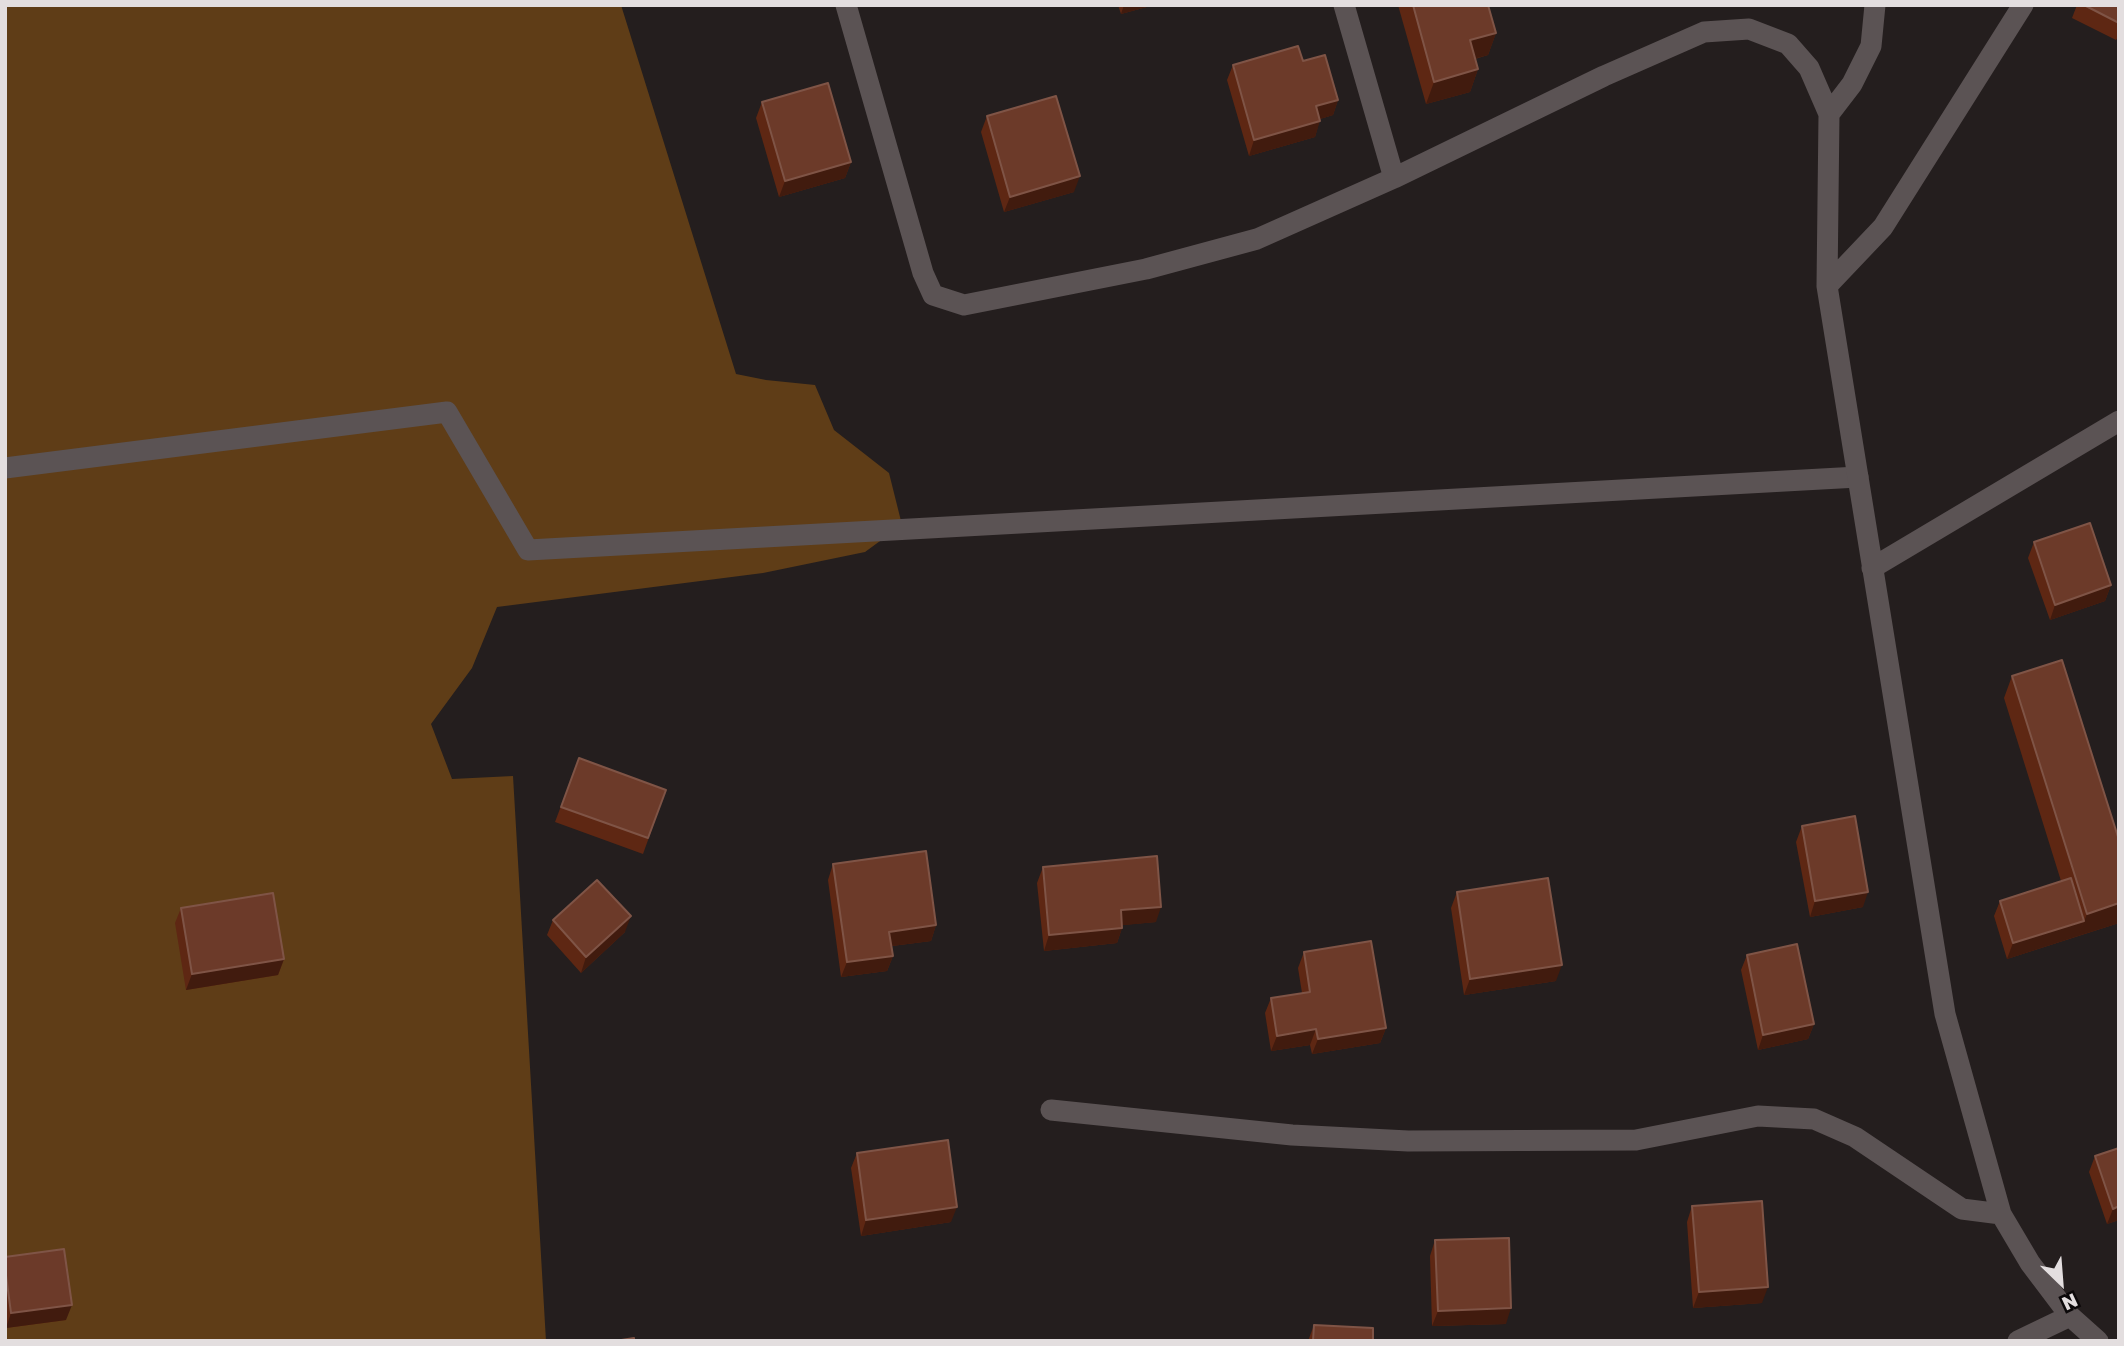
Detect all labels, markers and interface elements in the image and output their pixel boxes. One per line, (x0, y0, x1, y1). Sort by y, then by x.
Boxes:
north arrow (2026, 1248, 2096, 1318)
text: N (2059, 1289, 2082, 1316)

